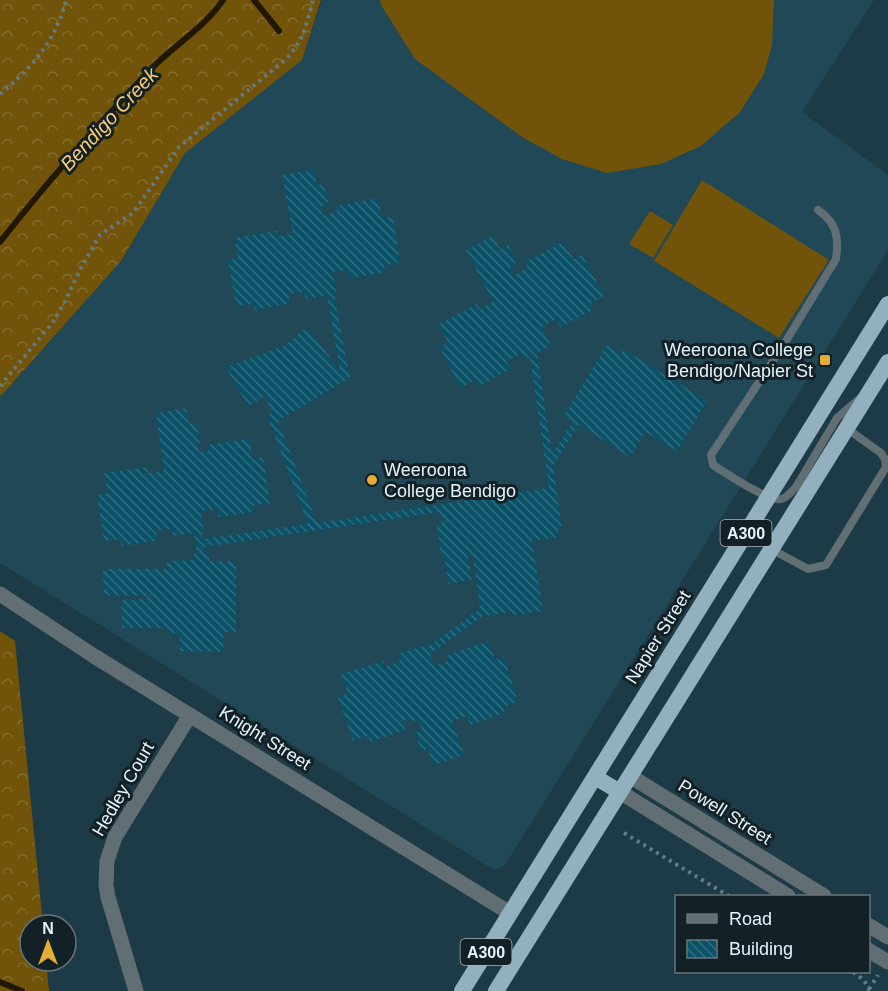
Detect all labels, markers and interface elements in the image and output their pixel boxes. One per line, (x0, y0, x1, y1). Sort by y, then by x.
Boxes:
water label: Bendigo Creek (56, 62, 163, 175)
place label: Weeroona College Bendigo/Napier St (664, 340, 813, 381)
marker: Weeroona College Bendigo/Napier St (818, 353, 832, 367)
place label: Weeroona College Bendigo (384, 460, 516, 501)
marker: Weeroona College Bendigo (365, 473, 379, 487)
road number: A300 (720, 520, 771, 546)
street label: Napier Street (621, 587, 695, 687)
street label: Knight Street (216, 702, 314, 774)
street label: Hedley Court (88, 739, 158, 839)
street label: Powell Street (675, 775, 775, 849)
legend (675, 895, 870, 973)
text: Road (729, 909, 772, 929)
north arrow (18, 913, 78, 973)
text: N (42, 920, 54, 937)
road number: A300 (460, 939, 512, 965)
text: Building (729, 939, 793, 959)

